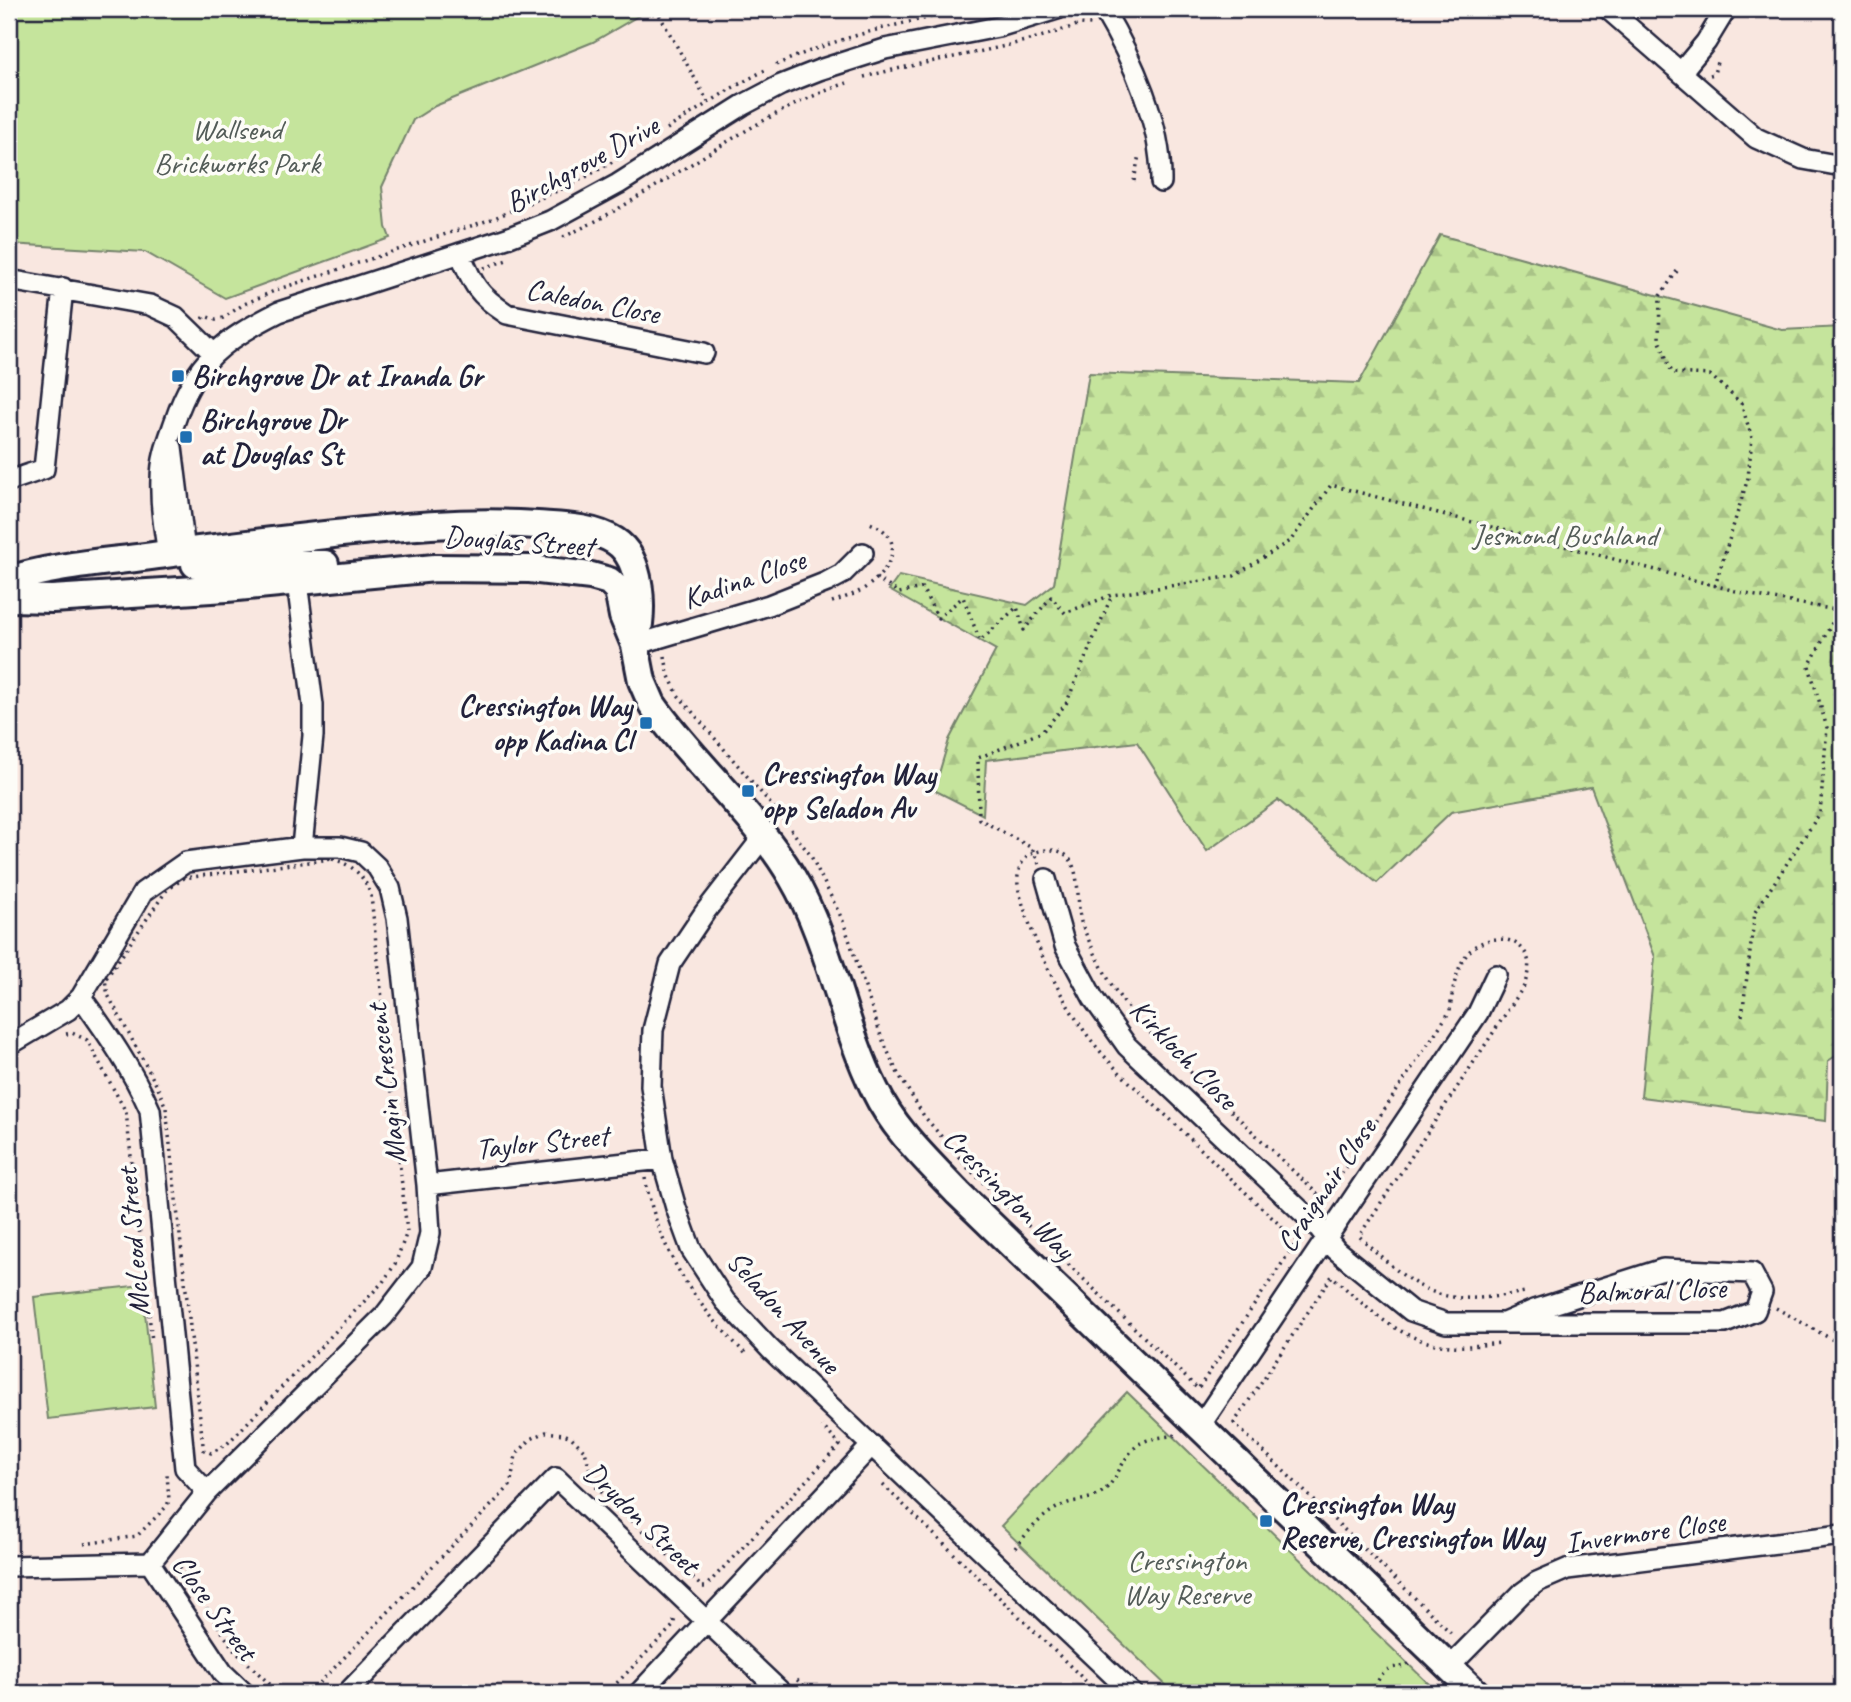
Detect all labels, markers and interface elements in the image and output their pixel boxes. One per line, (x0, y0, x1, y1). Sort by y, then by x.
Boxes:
street label: Birchgrove Drive (499, 105, 667, 222)
park label: Wallsend Brickworks Park (154, 110, 322, 182)
street label: Caledon Close (523, 269, 665, 333)
place label: Birchgrove Dr at Iranda Gr (192, 357, 486, 395)
marker: Birchgrove Dr at Iranda Gr (170, 368, 186, 384)
place label: Birchgrove Dr at Douglas St (200, 401, 349, 473)
marker: Birchgrove Dr at Douglas St (178, 429, 194, 445)
park label: Jesmond Bushland (1471, 516, 1661, 554)
street label: Douglas Street (443, 517, 599, 565)
street label: Kadina Close (678, 540, 812, 618)
place label: Cressington Way opp Kadina Cl (458, 687, 638, 759)
marker: Cressington Way opp Kadina Cl (638, 715, 654, 731)
place label: Cressington Way opp Seladon Av (762, 755, 938, 827)
marker: Cressington Way opp Seladon Av (740, 783, 756, 799)
street label: Kirkloch Close (1122, 991, 1248, 1119)
street label: Magin Crescent (357, 999, 415, 1166)
street label: Craignair Close (1267, 1109, 1386, 1259)
street label: Taylor Street (474, 1116, 614, 1168)
street label: Cressington Way (935, 1120, 1084, 1269)
street label: McLeod Street (107, 1163, 158, 1318)
street label: Seladon Avenue (719, 1242, 851, 1383)
street label: Balmoral Close (1577, 1268, 1729, 1312)
street label: Drydon Street (576, 1453, 710, 1585)
place label: Cressington Way Reserve, Cressington Way (1280, 1485, 1547, 1558)
street label: Invermore Close (1563, 1502, 1729, 1562)
marker: Cressington Way Reserve, Cressington Way (1258, 1513, 1274, 1529)
park label: Cressington Way Reserve (1124, 1541, 1253, 1613)
street label: Close Street (164, 1547, 268, 1670)

